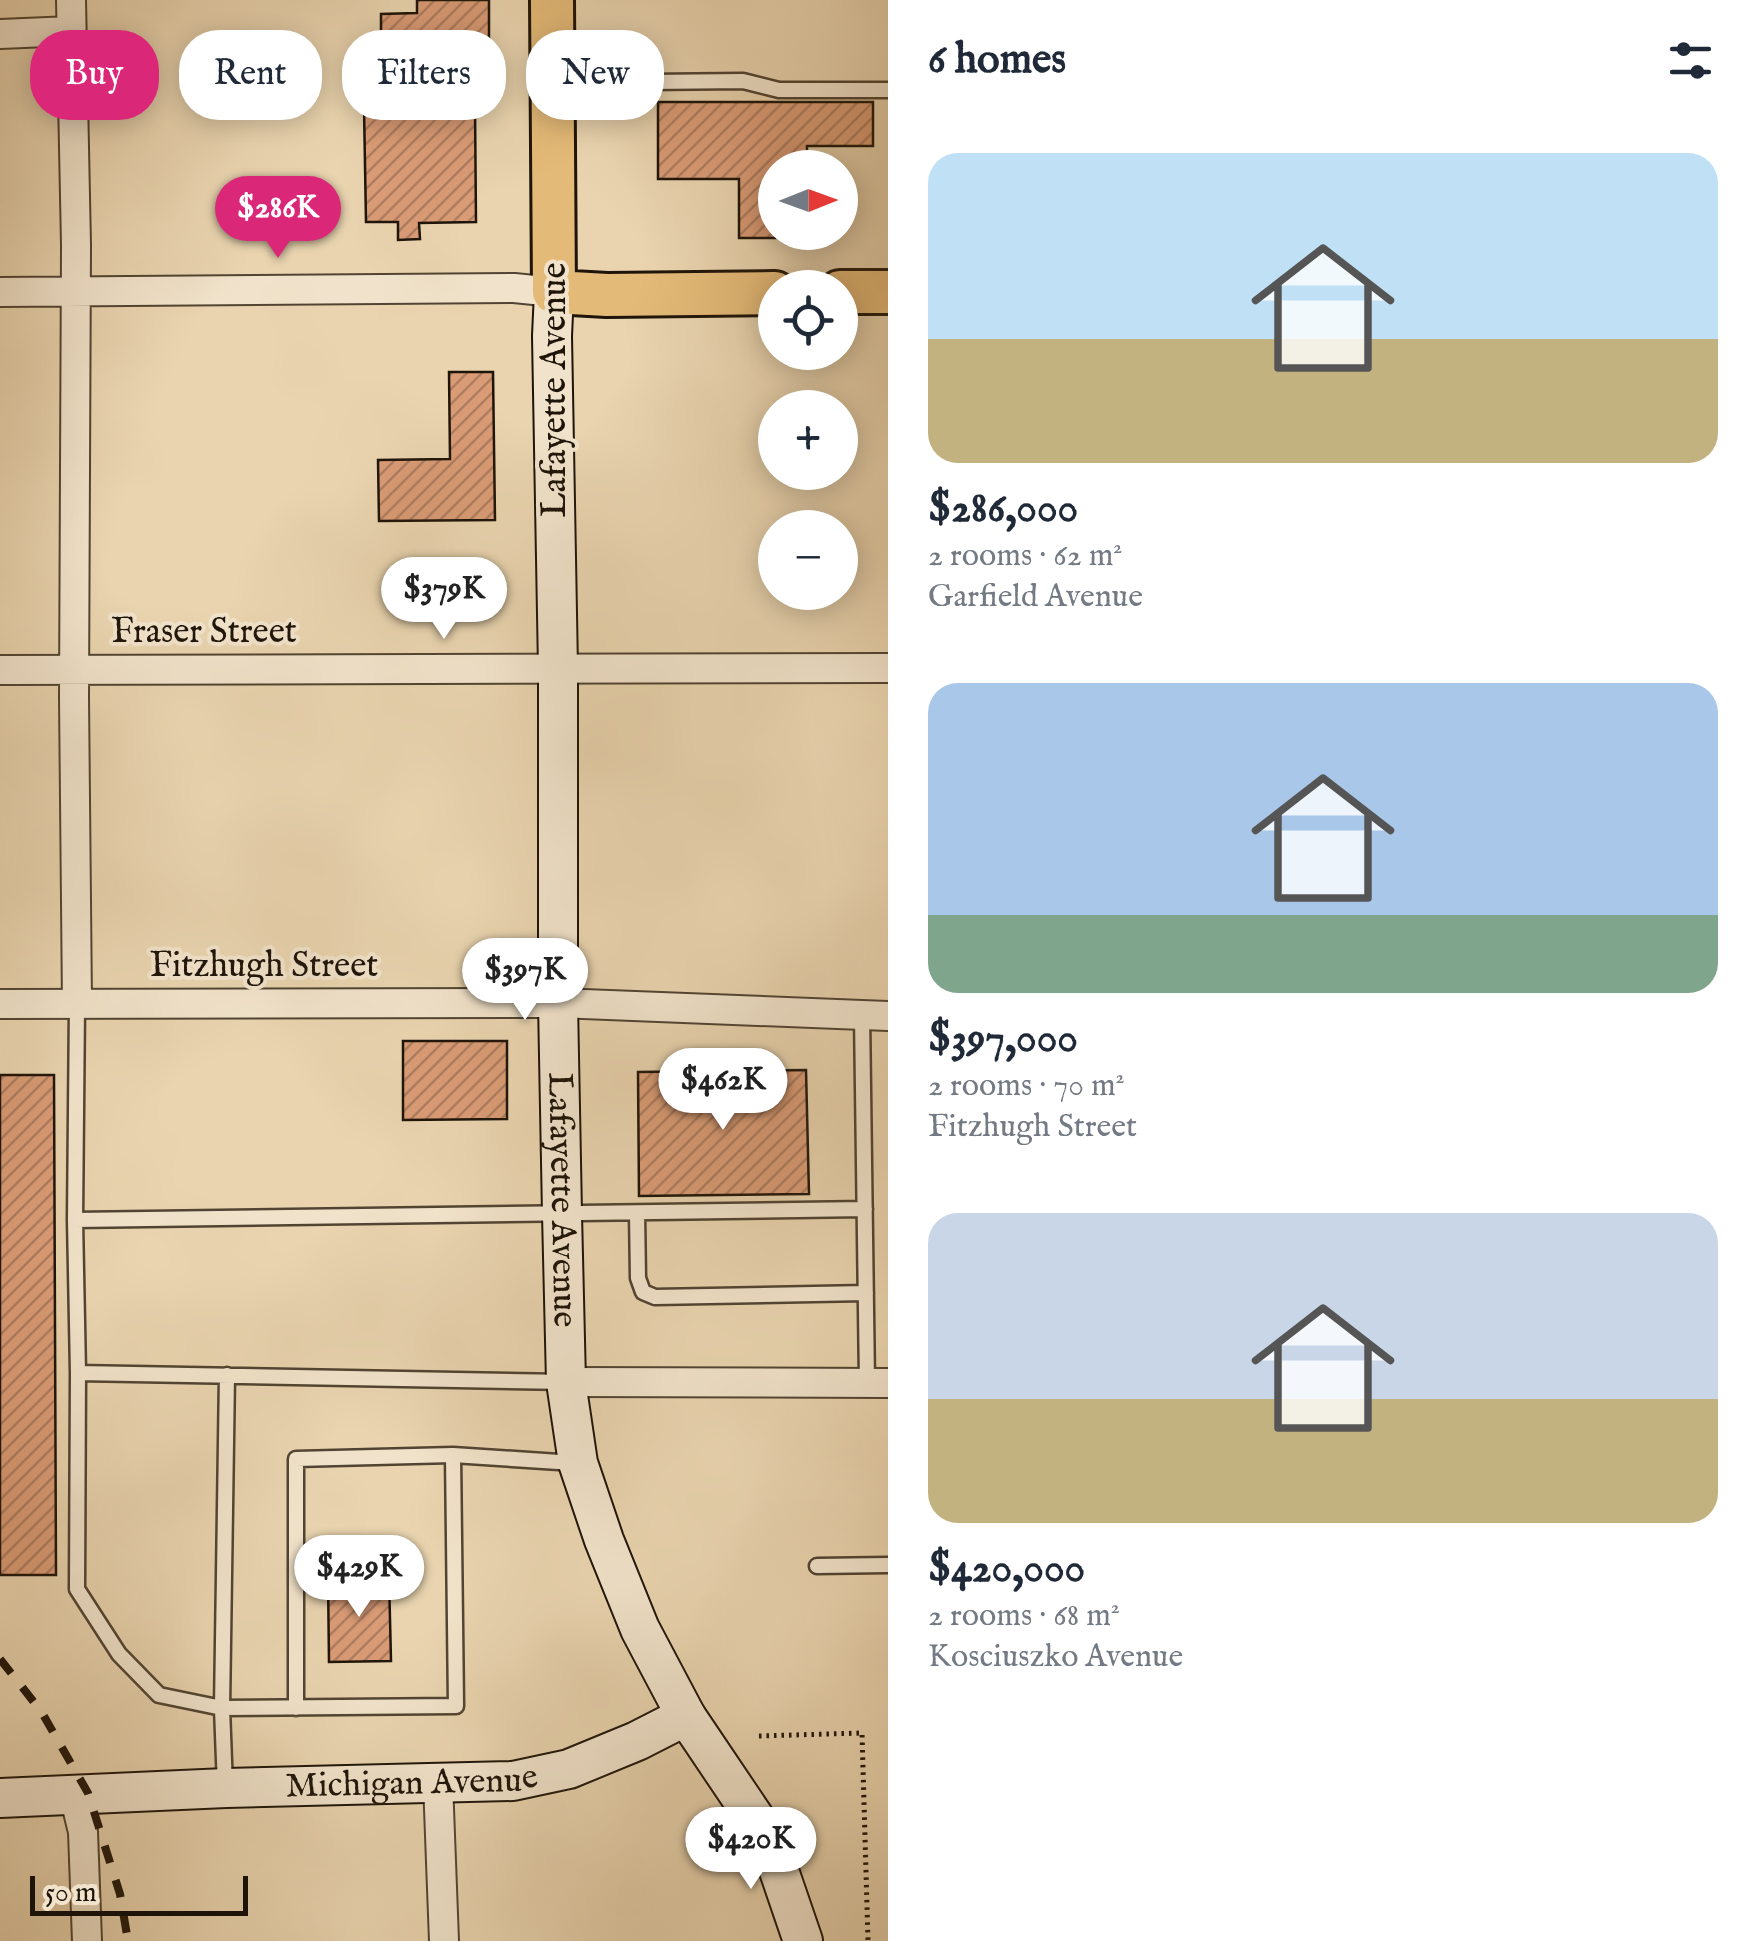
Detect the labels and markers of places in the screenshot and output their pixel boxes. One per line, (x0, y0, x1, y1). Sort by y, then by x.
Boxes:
pin: $286K (208, 176, 348, 261)
pin: $379K (374, 557, 514, 642)
pin: $397K (455, 938, 595, 1023)
pin: $462K (653, 1048, 793, 1133)
pin: $429K (289, 1535, 429, 1620)
pin: $420K (681, 1807, 821, 1892)

